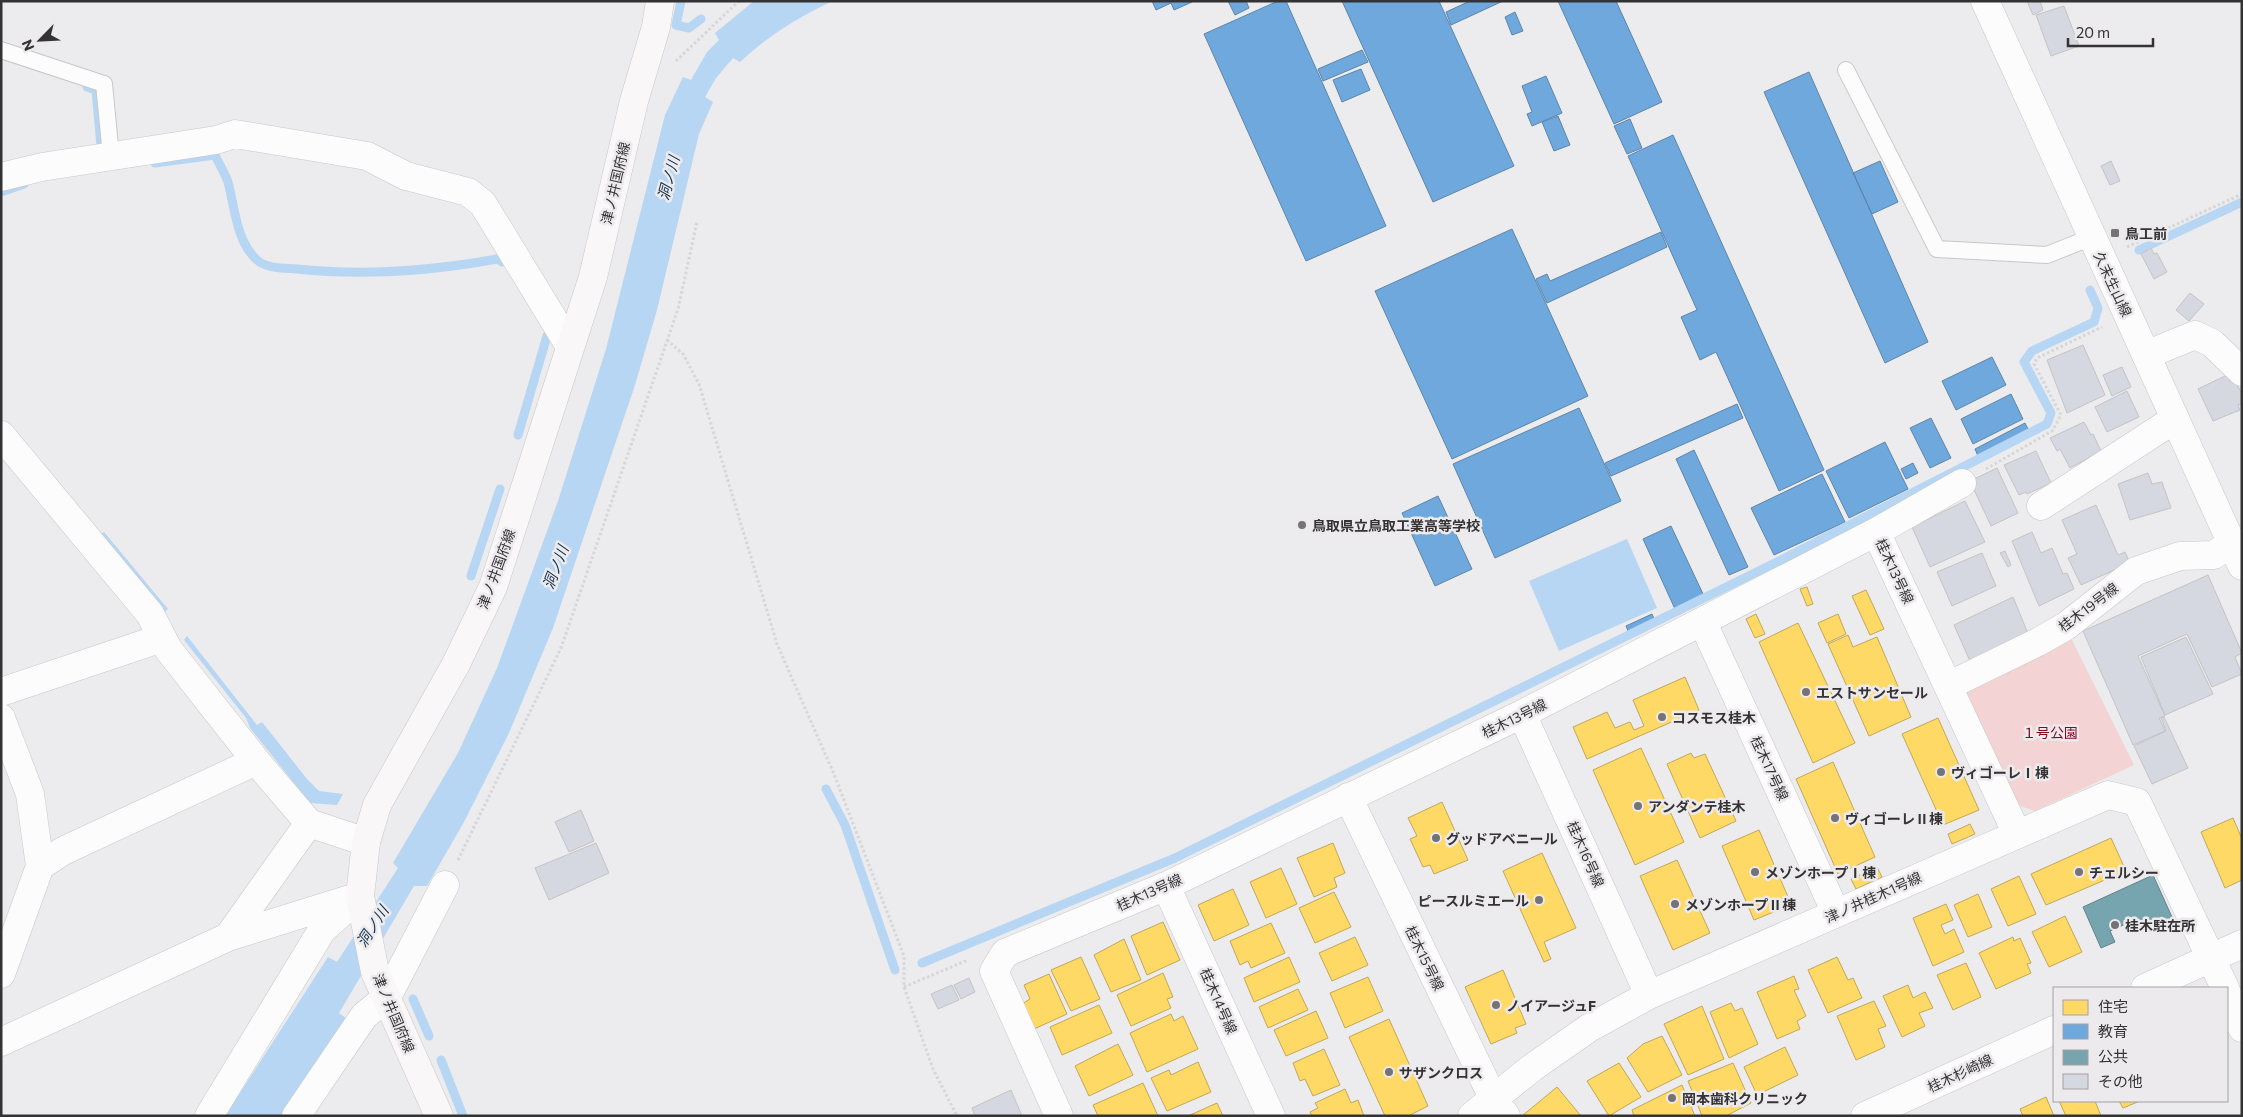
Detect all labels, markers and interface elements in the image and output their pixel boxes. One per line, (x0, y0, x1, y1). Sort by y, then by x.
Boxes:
north arrow (15, 15, 65, 65)
scale bar (2068, 15, 2153, 47)
text: 20 m (2076, 23, 2110, 41)
text: N (18, 37, 38, 54)
street label: 津ノ井国府線 (597, 140, 633, 226)
water label: 洞ノ川 (653, 152, 683, 202)
place label: 鳥工前 (2125, 225, 2167, 242)
marker: 鳥工前 (2109, 227, 2121, 239)
street label: 久末生山線 (2091, 249, 2135, 319)
place label: 鳥取県立鳥取工業高等学校 (1312, 517, 1480, 534)
marker: 鳥取県立鳥取工業高等学校 (1296, 519, 1308, 531)
street label: 津ノ井国府線 (474, 527, 518, 611)
street label: 桂木13号線 (1873, 536, 1917, 606)
water label: 洞ノ川 (539, 541, 572, 591)
street label: 桂木19号線 (2055, 579, 2121, 635)
place label: エストサンセール (1816, 684, 1928, 701)
marker: エストサンセール (1800, 686, 1812, 698)
street label: 桂木13号線 (1479, 695, 1549, 741)
place label: コスモス桂木 (1672, 709, 1756, 726)
marker: コスモス桂木 (1656, 711, 1668, 723)
park label: １号公園 (2022, 724, 2078, 741)
street label: 桂木17号線 (1748, 733, 1792, 803)
place label: ヴィゴーレⅠ棟 (1951, 764, 2049, 781)
marker: ヴィゴーレⅠ棟 (1935, 766, 1947, 778)
place label: アンダンテ桂木 (1648, 798, 1745, 815)
marker: アンダンテ桂木 (1632, 800, 1644, 812)
place label: ヴィゴーレⅡ棟 (1845, 810, 1943, 827)
marker: ヴィゴーレⅡ棟 (1829, 812, 1841, 824)
street label: 桂木16号線 (1564, 818, 1608, 890)
place label: グッドアベニール (1446, 830, 1558, 847)
marker: グッドアベニール (1430, 832, 1442, 844)
place label: メゾンホープⅠ棟 (1765, 864, 1876, 881)
place label: チェルシー (2089, 864, 2159, 881)
marker: メゾンホープⅠ棟 (1749, 866, 1761, 878)
marker: チェルシー (2073, 866, 2085, 878)
street label: 津ノ井桂木1号線 (1822, 868, 1924, 926)
street label: 桂木13号線 (1114, 870, 1184, 914)
place label: ピースルミエール (1418, 892, 1529, 909)
marker: ピースルミエール (1533, 894, 1545, 906)
place label: メゾンホープⅡ棟 (1685, 896, 1796, 913)
marker: メゾンホープⅡ棟 (1669, 898, 1681, 910)
water label: 洞ノ川 (352, 901, 393, 950)
place label: 桂木駐在所 (2125, 917, 2195, 934)
marker: 桂木駐在所 (2109, 919, 2121, 931)
street label: 桂木15号線 (1402, 923, 1448, 993)
street label: 桂木14号線 (1197, 965, 1241, 1037)
street label: 津ノ井国府線 (370, 971, 418, 1055)
legend (2053, 987, 2228, 1102)
place label: ノイアージュF (1506, 997, 1596, 1014)
text: 住宅 (2098, 997, 2128, 1015)
marker: ノイアージュF (1490, 999, 1502, 1011)
text: 教育 (2098, 1022, 2128, 1040)
text: 公共 (2098, 1047, 2128, 1065)
street label: 桂木杉崎線 (1925, 1051, 1995, 1095)
place label: サザンクロス (1399, 1064, 1483, 1081)
marker: サザンクロス (1383, 1066, 1395, 1078)
text: その他 (2098, 1072, 2143, 1090)
place label: 岡本歯科クリニック (1682, 1090, 1808, 1107)
marker: 岡本歯科クリニック (1666, 1092, 1678, 1104)

